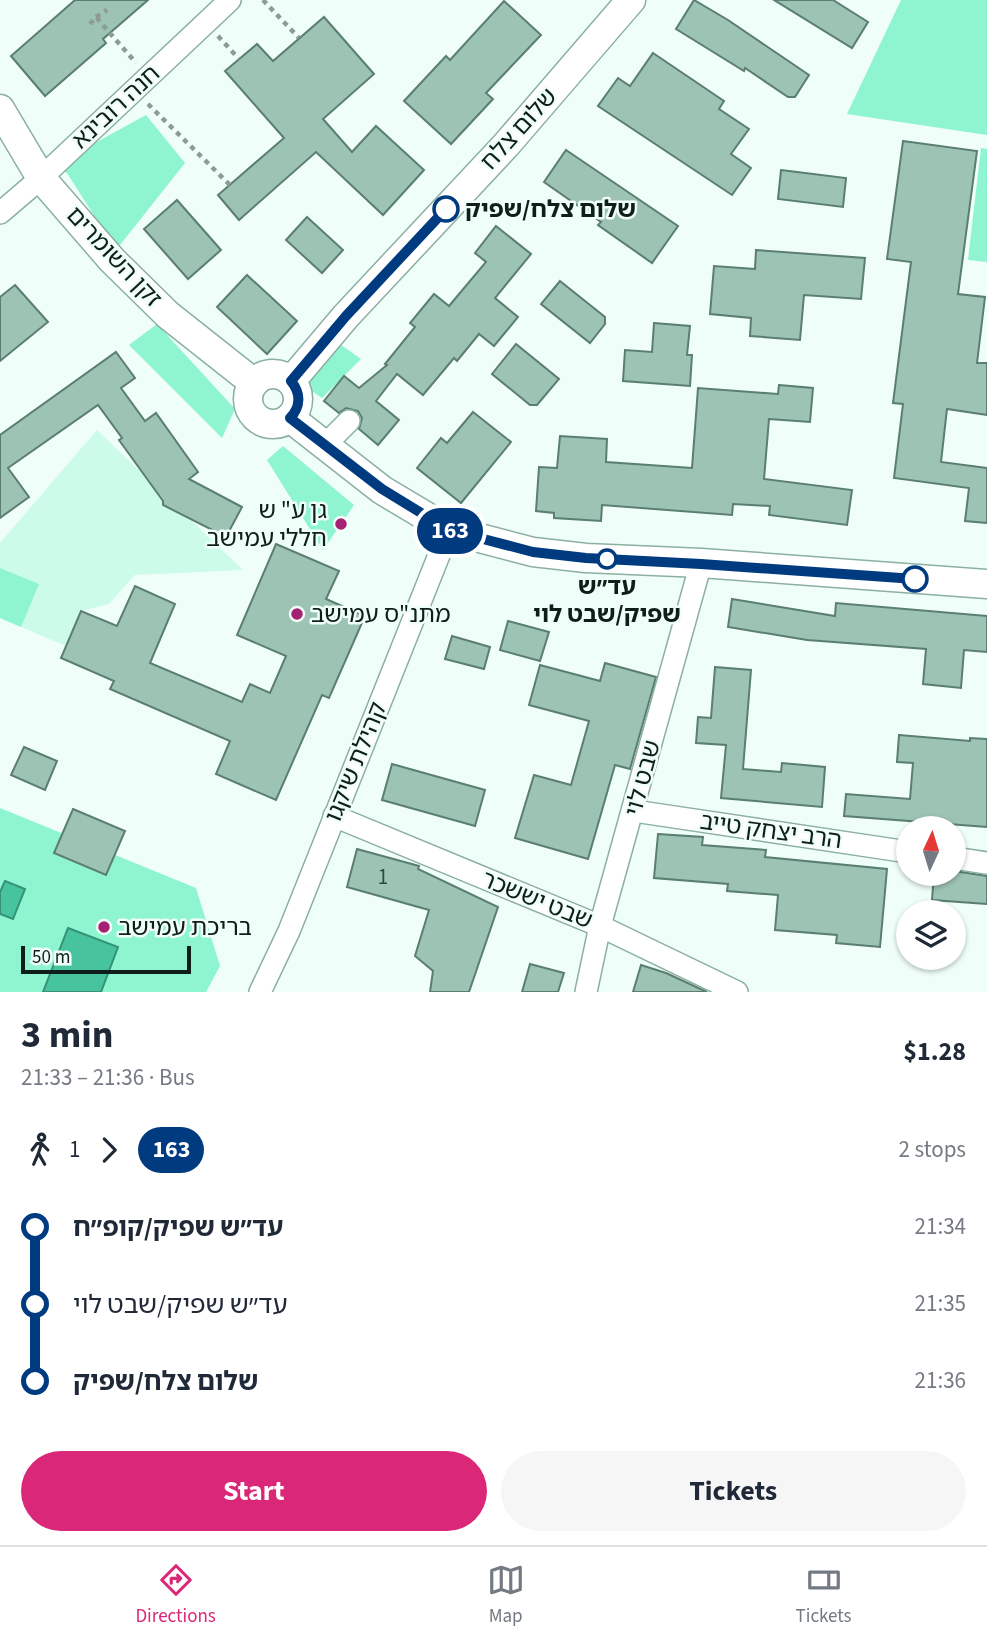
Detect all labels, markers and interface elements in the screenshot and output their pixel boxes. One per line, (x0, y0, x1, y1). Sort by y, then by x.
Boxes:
street label: חנה רובינא (64, 57, 168, 157)
street label: שלום צלח (473, 80, 565, 178)
place label: שלום צלח/שפיק (465, 192, 636, 227)
marker: שלום צלח/שפיק (433, 196, 459, 222)
street label: זקן השומרים (58, 199, 170, 315)
place label: גן ע" ש חללי עמישב (206, 493, 327, 556)
line badge: 163 (410, 508, 490, 554)
text: 163 (431, 513, 469, 548)
marker: גן ע" ש חללי עמישב (333, 516, 349, 532)
marker: עד״ש שפיק/שבט לוי (597, 549, 617, 569)
unlabelled marker (902, 566, 928, 592)
place label: עד״ש שפיק/שבט לוי (533, 569, 681, 632)
place label: מתנ"ס עמישב (311, 597, 451, 632)
marker: מתנ"ס עמישב (289, 606, 305, 622)
street label: קהילת שיקגו (316, 697, 396, 827)
street label: שבט לוי (616, 736, 670, 820)
street label: הרב יצחק טייב (698, 804, 844, 858)
north arrow (896, 816, 966, 886)
map controls (896, 816, 966, 970)
house number: 1 (378, 862, 388, 892)
street label: שבט יששכר (476, 862, 598, 938)
button: layers (896, 900, 966, 970)
place label: בריכת עמישב (118, 910, 252, 945)
marker: בריכת עמישב (96, 919, 112, 935)
scale bar (21, 943, 191, 975)
text: 50 m (32, 944, 70, 971)
text: 3 min (21, 1008, 113, 1062)
text: $1.28 (903, 1033, 966, 1070)
text: 21:33 – 21:36 · Bus (21, 1061, 195, 1094)
icon: walk (21, 1131, 59, 1169)
icon: forward (90, 1131, 128, 1169)
text: 163 (152, 1132, 190, 1167)
text: 1 (69, 1133, 80, 1166)
text: 2 stops (899, 1133, 966, 1166)
text: עד״ש שפיק/קופ״ח (73, 1209, 283, 1246)
text: 21:34 (915, 1210, 966, 1243)
text: עד״ש שפיק/שבט לוי (73, 1286, 288, 1323)
text: 21:35 (915, 1287, 966, 1320)
text: שלום צלח/שפיק (73, 1363, 258, 1400)
text: 21:36 (915, 1364, 966, 1397)
button: Start (21, 1451, 487, 1531)
button: Tickets (501, 1451, 966, 1531)
tab: Directions (135, 1561, 216, 1630)
tab: Map (487, 1561, 525, 1630)
tab: Tickets (796, 1561, 852, 1630)

